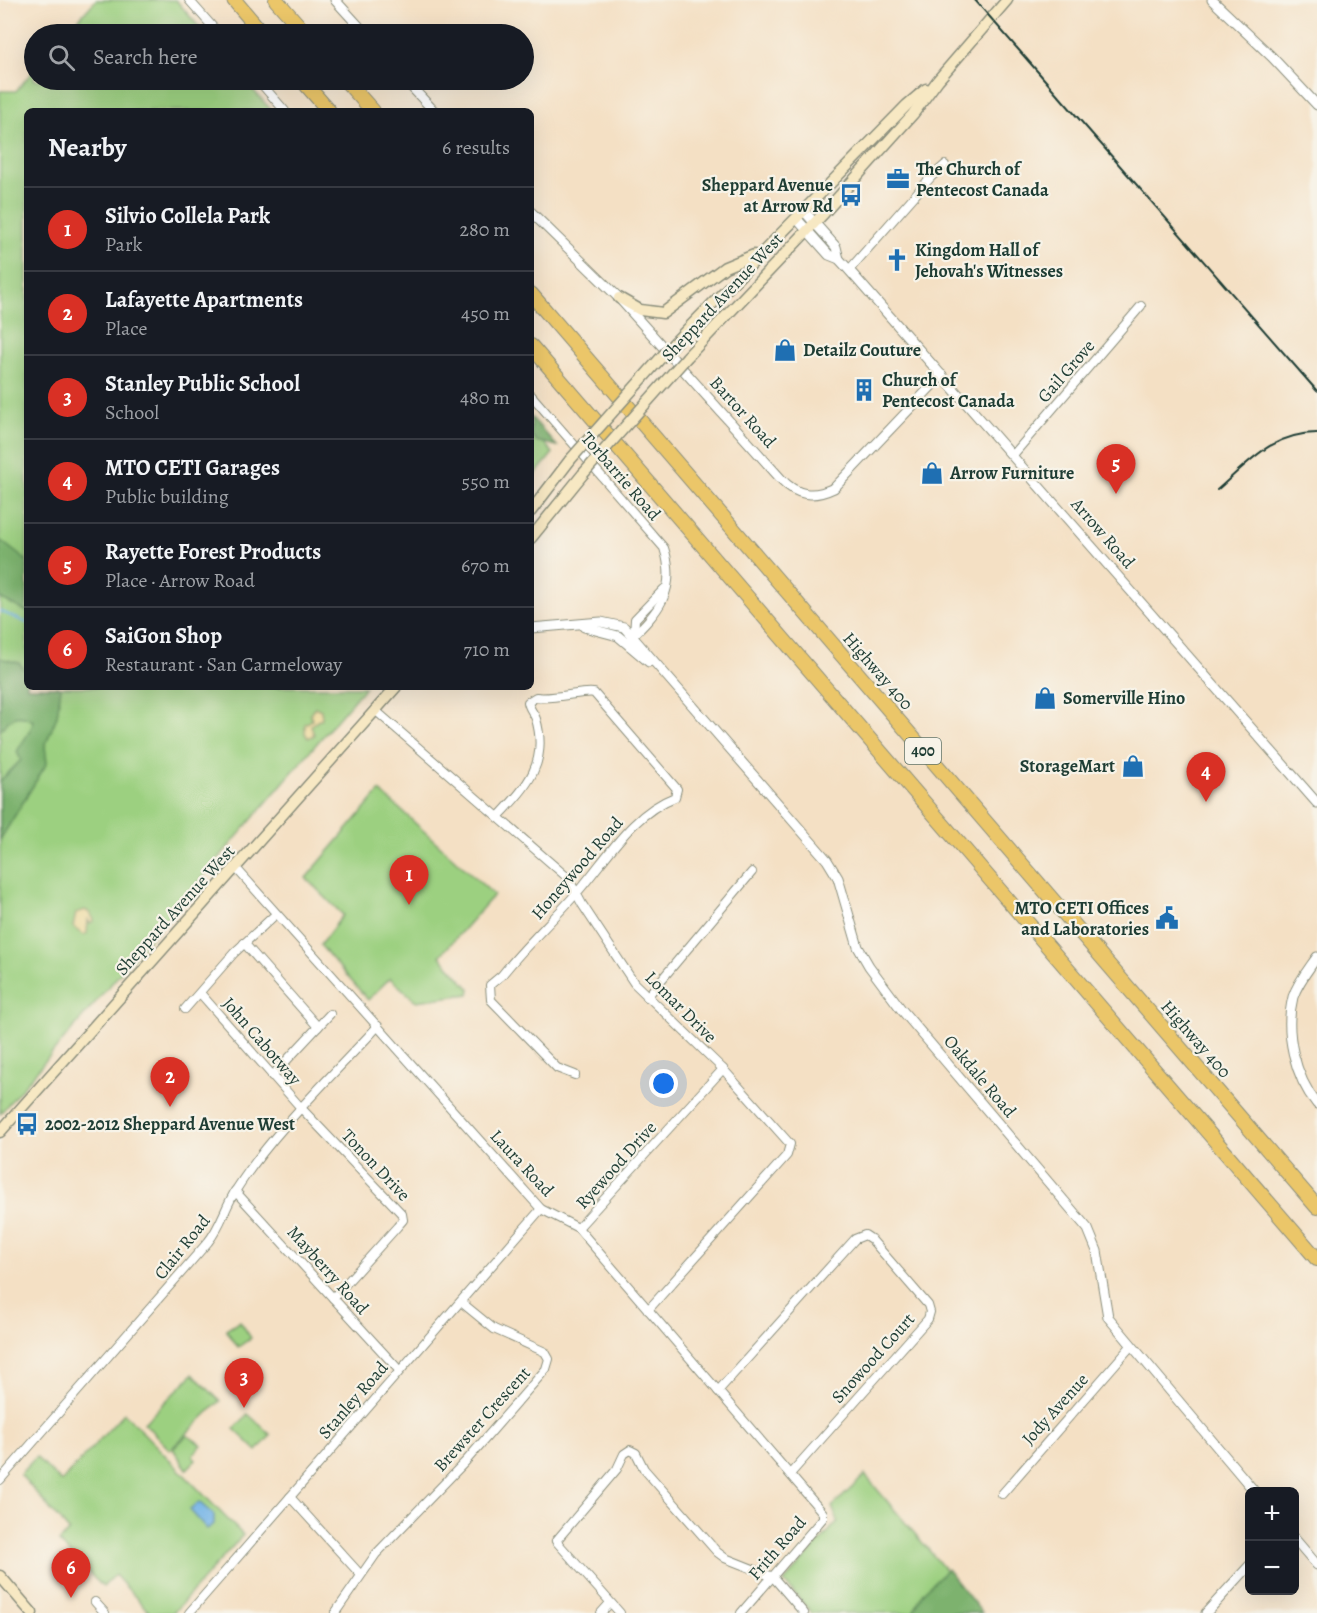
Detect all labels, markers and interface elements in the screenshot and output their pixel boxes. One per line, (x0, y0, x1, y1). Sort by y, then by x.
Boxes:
search box (24, 24, 534, 90)
icon: search (45, 41, 78, 74)
text: Search here (93, 42, 198, 72)
text: Nearby (48, 130, 127, 165)
text: 6 results (442, 134, 510, 161)
place label: The Church of Pentecost Canada (916, 157, 1049, 202)
office icon: The Church of Pentecost Canada (885, 166, 911, 192)
place label: Sheppard Avenue at Arrow Rd (702, 173, 833, 218)
bus stop icon: Sheppard Avenue at Arrow Rd (838, 182, 864, 208)
text: Silvio Collela Park (105, 201, 270, 231)
text: 1 (64, 216, 71, 243)
text: 280 m (460, 216, 510, 243)
street label: Sheppard Avenue West (656, 227, 788, 367)
text: Park (105, 231, 143, 258)
place label: Kingdom Hall of Jehovah's Witnesses (915, 238, 1063, 283)
church icon: Kingdom Hall of Jehovah's Witnesses (884, 247, 910, 273)
text: Lafayette Apartments (105, 285, 303, 315)
text: 2 (63, 300, 72, 327)
text: 450 m (461, 300, 510, 327)
text: Place (105, 315, 147, 342)
street label: Gail Grove (1032, 334, 1100, 408)
shop icon: Detailz Couture (772, 337, 798, 363)
place label: Detailz Couture (803, 338, 921, 362)
place label: Church of Pentecost Canada (882, 368, 1015, 413)
text: Stanley Public School (105, 369, 300, 399)
street label: Bartor Road (704, 371, 782, 453)
building icon: Church of Pentecost Canada (851, 377, 877, 403)
text: 3 (63, 384, 72, 411)
text: 480 m (460, 384, 510, 411)
text: School (105, 399, 159, 426)
street label: Torbarrie Road (576, 427, 666, 526)
pin: 5 (1096, 444, 1136, 494)
text: MTO CETI Garages (105, 453, 280, 483)
shop icon: Arrow Furniture (919, 460, 945, 486)
place label: Arrow Furniture (949, 461, 1074, 485)
text: 4 (63, 468, 72, 495)
text: 550 m (462, 468, 510, 495)
text: Public building (105, 483, 229, 510)
street label: Arrow Road (1065, 492, 1141, 574)
text: Rayette Forest Products (105, 537, 321, 567)
text: 5 (63, 552, 72, 579)
text: 670 m (461, 552, 510, 579)
text: Place · Arrow Road (105, 567, 255, 594)
text: SaiGon Shop (105, 621, 222, 651)
street label: Highway 400 (837, 627, 919, 715)
text: 6 (63, 636, 72, 663)
text: 710 m (464, 636, 510, 663)
text: Restaurant · San Carmeloway (105, 651, 342, 678)
shop icon: Somerville Hino (1032, 685, 1058, 711)
place label: Somerville Hino (1063, 686, 1185, 710)
road number: 400 (905, 738, 941, 764)
pin: 4 (1186, 752, 1226, 802)
shop icon: StorageMart (1120, 753, 1146, 779)
place label: StorageMart (1020, 754, 1115, 778)
street label: Honeywood Road (526, 811, 629, 925)
street label: Sheppard Avenue West (110, 839, 240, 981)
pin: 1 (390, 856, 428, 905)
place label: MTO CETI Offices and Laboratories (1015, 896, 1149, 941)
public building icon: MTO CETI Offices and Laboratories (1154, 905, 1180, 931)
street label: Lomar Drive (640, 966, 722, 1048)
street label: John Cabotway (217, 992, 308, 1091)
street label: Highway 400 (1155, 995, 1237, 1083)
street label: Oakdale Road (938, 1030, 1022, 1123)
pin: 2 (150, 1058, 190, 1107)
your location (649, 1069, 678, 1098)
bus stop icon: 2002-2012 Sheppard Avenue West (14, 1111, 40, 1137)
place label: 2002-2012 Sheppard Avenue West (45, 1112, 295, 1136)
street label: Ryewood Drive (570, 1116, 662, 1214)
street label: Tonon Drive (336, 1124, 416, 1206)
street label: Laura Road (485, 1124, 559, 1202)
street label: Clair Road (148, 1209, 216, 1284)
street label: Mayberry Road (282, 1221, 374, 1320)
street label: Snowood Court (826, 1308, 920, 1408)
street label: Stanley Road (313, 1356, 394, 1444)
pin: 3 (224, 1358, 264, 1408)
street label: Brewster Crescent (428, 1361, 536, 1477)
street label: Jody Avenue (1016, 1368, 1094, 1450)
map controls (1245, 1487, 1299, 1595)
button: + (1245, 1487, 1299, 1541)
street label: Frith Road (743, 1511, 812, 1585)
button: − (1245, 1541, 1299, 1595)
pin: 6 (52, 1548, 90, 1598)

